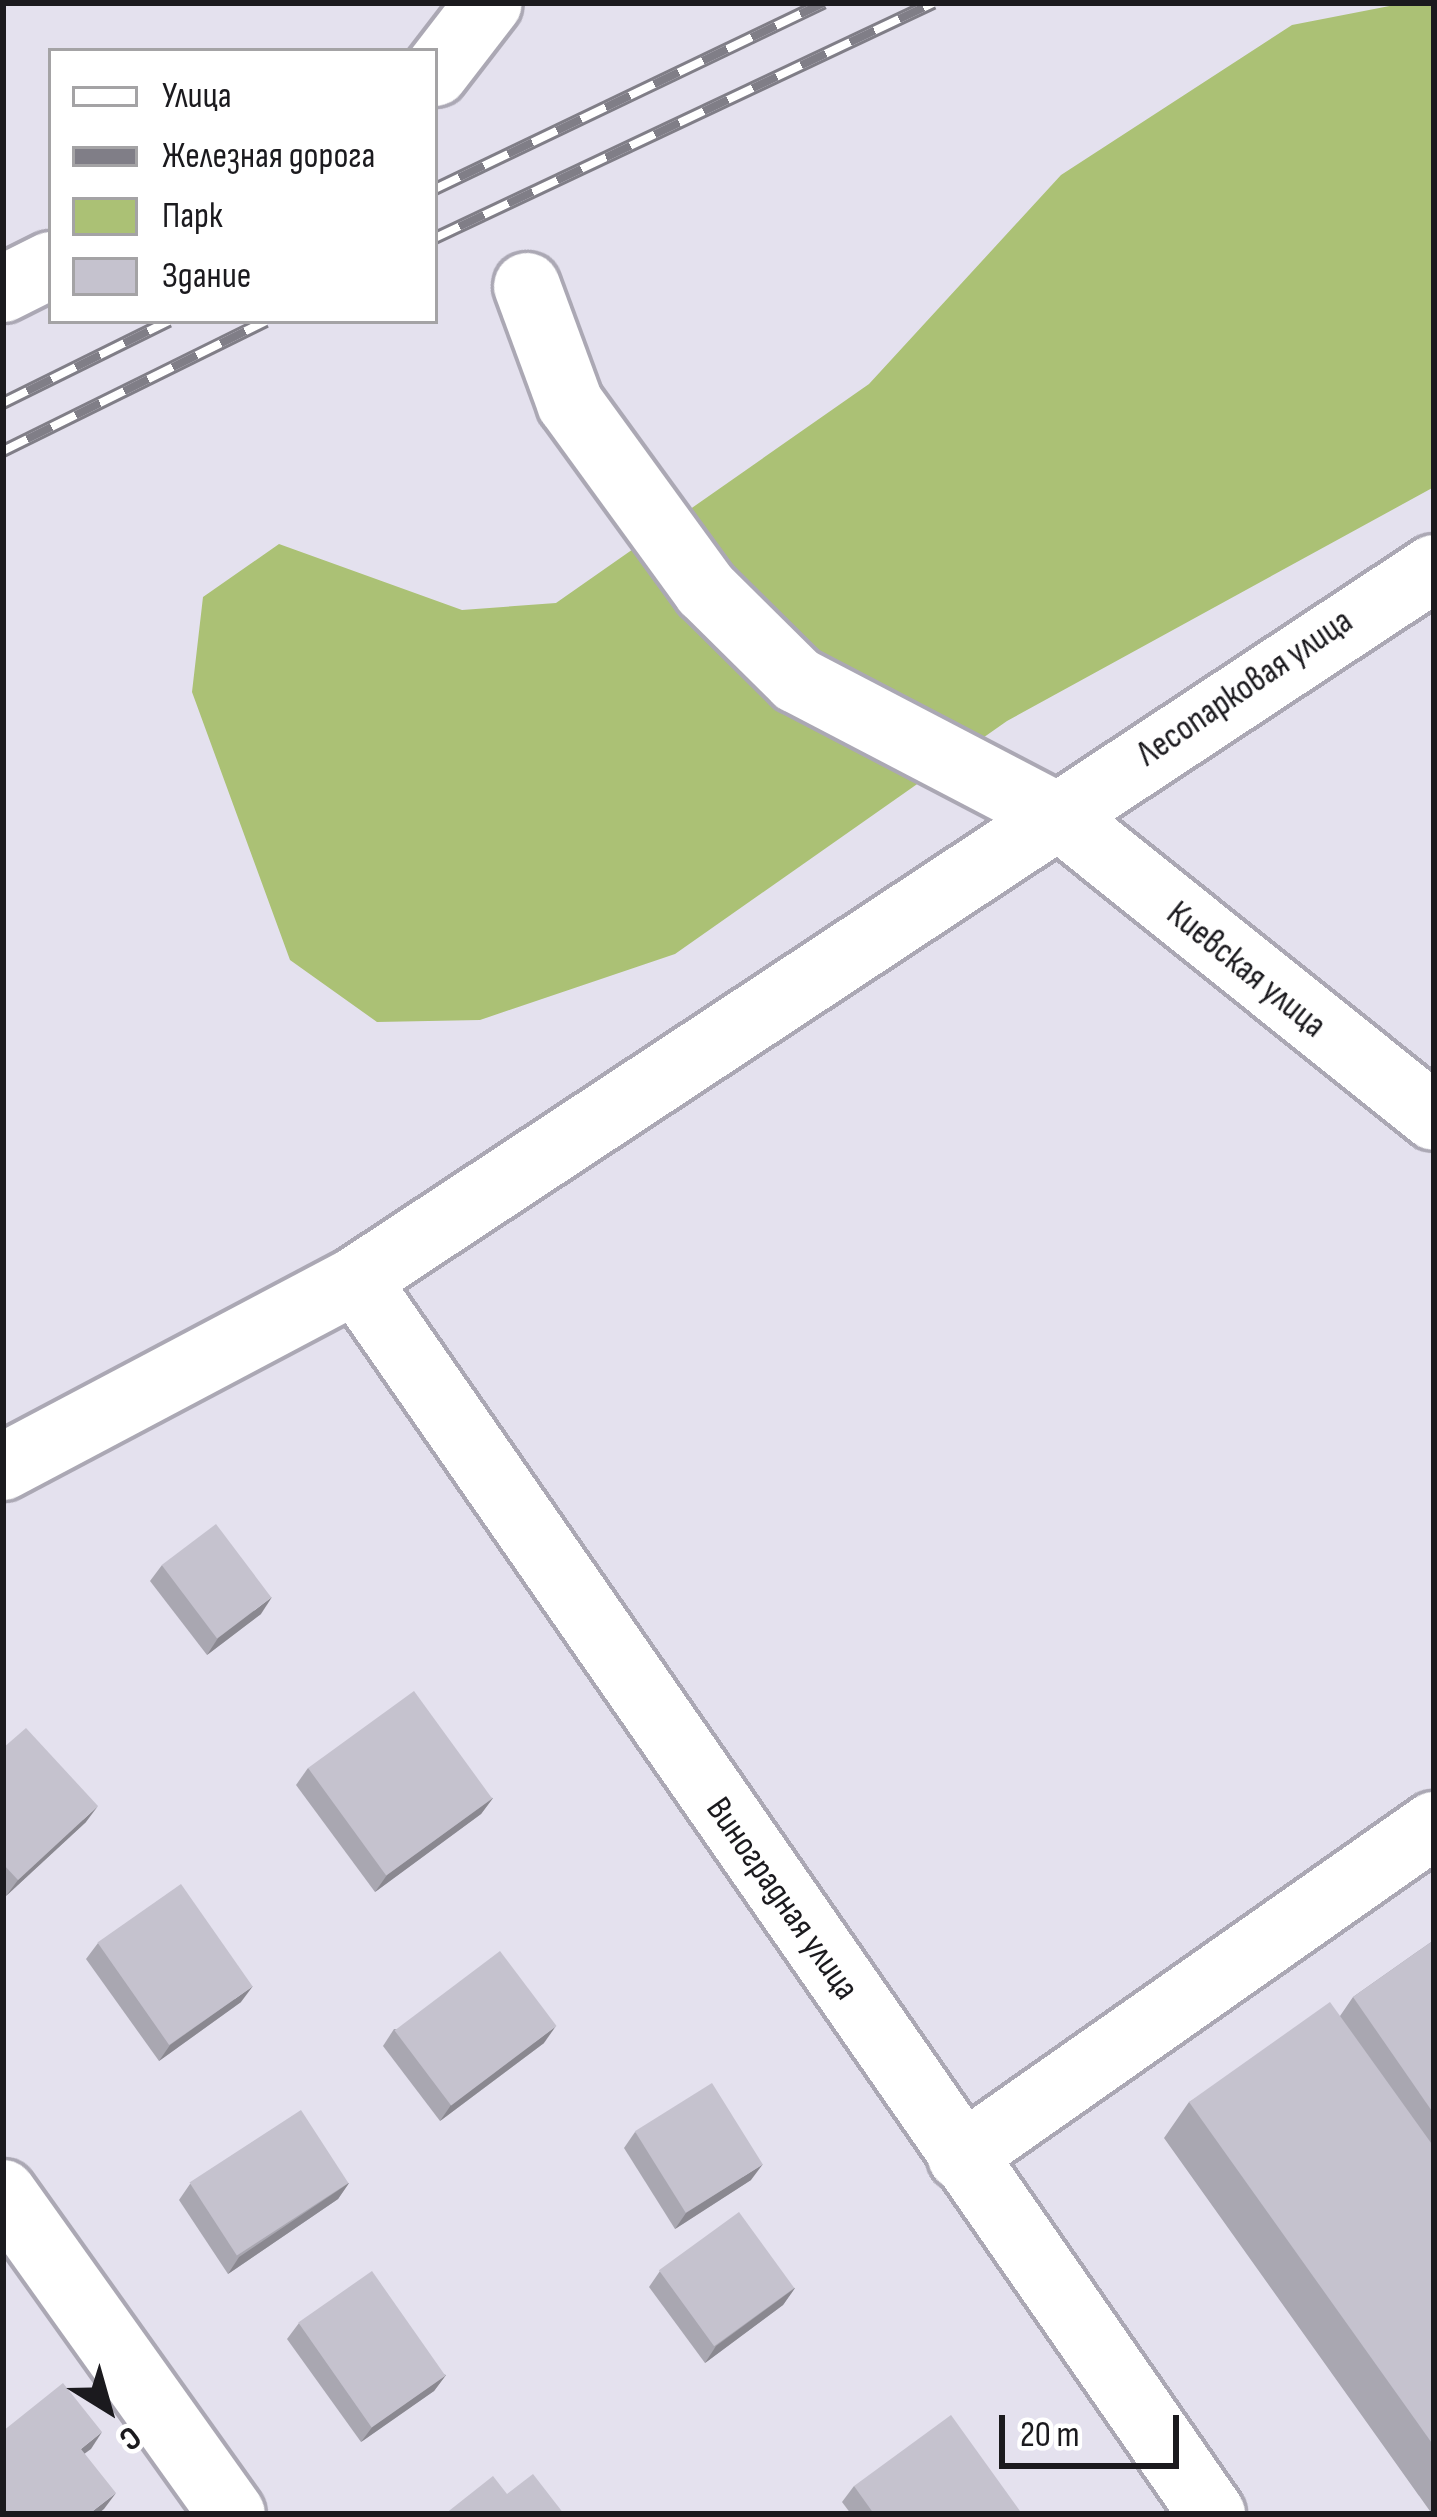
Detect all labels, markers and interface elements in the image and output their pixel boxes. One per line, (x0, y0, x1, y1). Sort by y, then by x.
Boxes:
legend (48, 48, 438, 324)
text: Улица (162, 75, 232, 118)
text: Железная дорога (162, 135, 375, 178)
text: Парк (162, 195, 223, 238)
text: Здание (162, 255, 251, 298)
street label: Лесопарковая улица (1129, 600, 1361, 776)
street label: Киевская улица (1158, 893, 1334, 1047)
street label: Виноградная улица (696, 1790, 868, 2008)
north arrow (48, 2349, 168, 2469)
scale bar (1005, 2391, 1185, 2465)
text: 20 m (1020, 2414, 1080, 2457)
text: С (111, 2417, 148, 2459)

